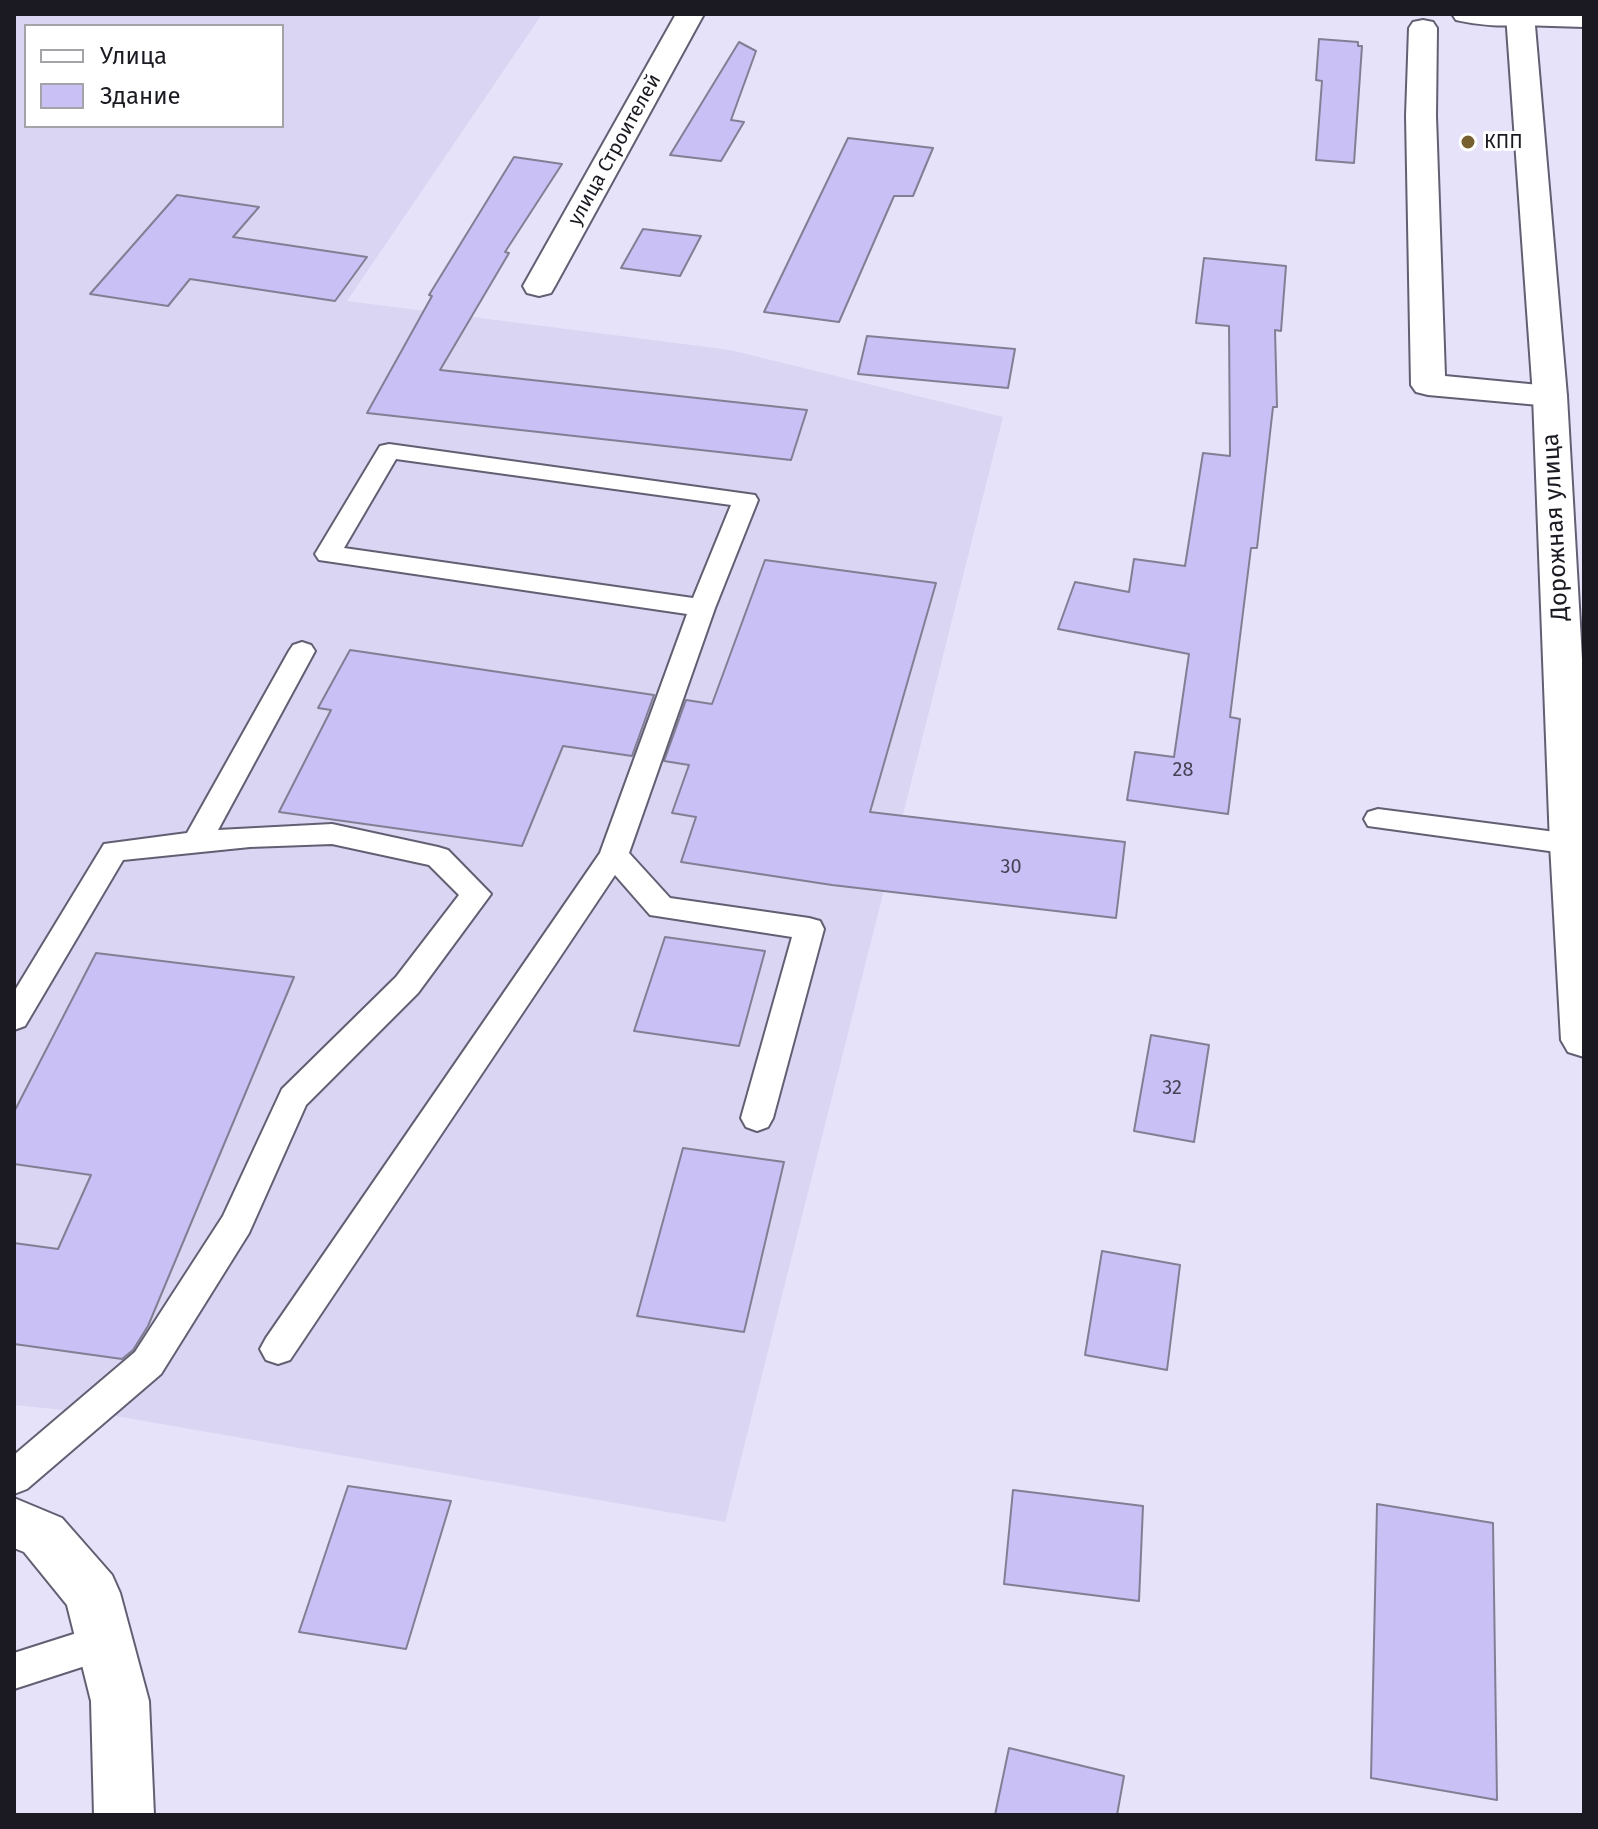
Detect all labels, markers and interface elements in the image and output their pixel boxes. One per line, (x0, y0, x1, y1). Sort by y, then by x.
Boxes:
legend (24, 24, 284, 128)
text: Улица (100, 42, 167, 70)
street label: улица Строителей (563, 70, 667, 230)
text: Здание (100, 82, 181, 110)
place label: КПП (1484, 130, 1523, 154)
marker: КПП (1459, 133, 1477, 151)
street label: Дорожная улица (1537, 433, 1575, 621)
house number: 28 (1173, 758, 1193, 782)
house number: 30 (1000, 855, 1022, 879)
house number: 32 (1162, 1076, 1182, 1100)

